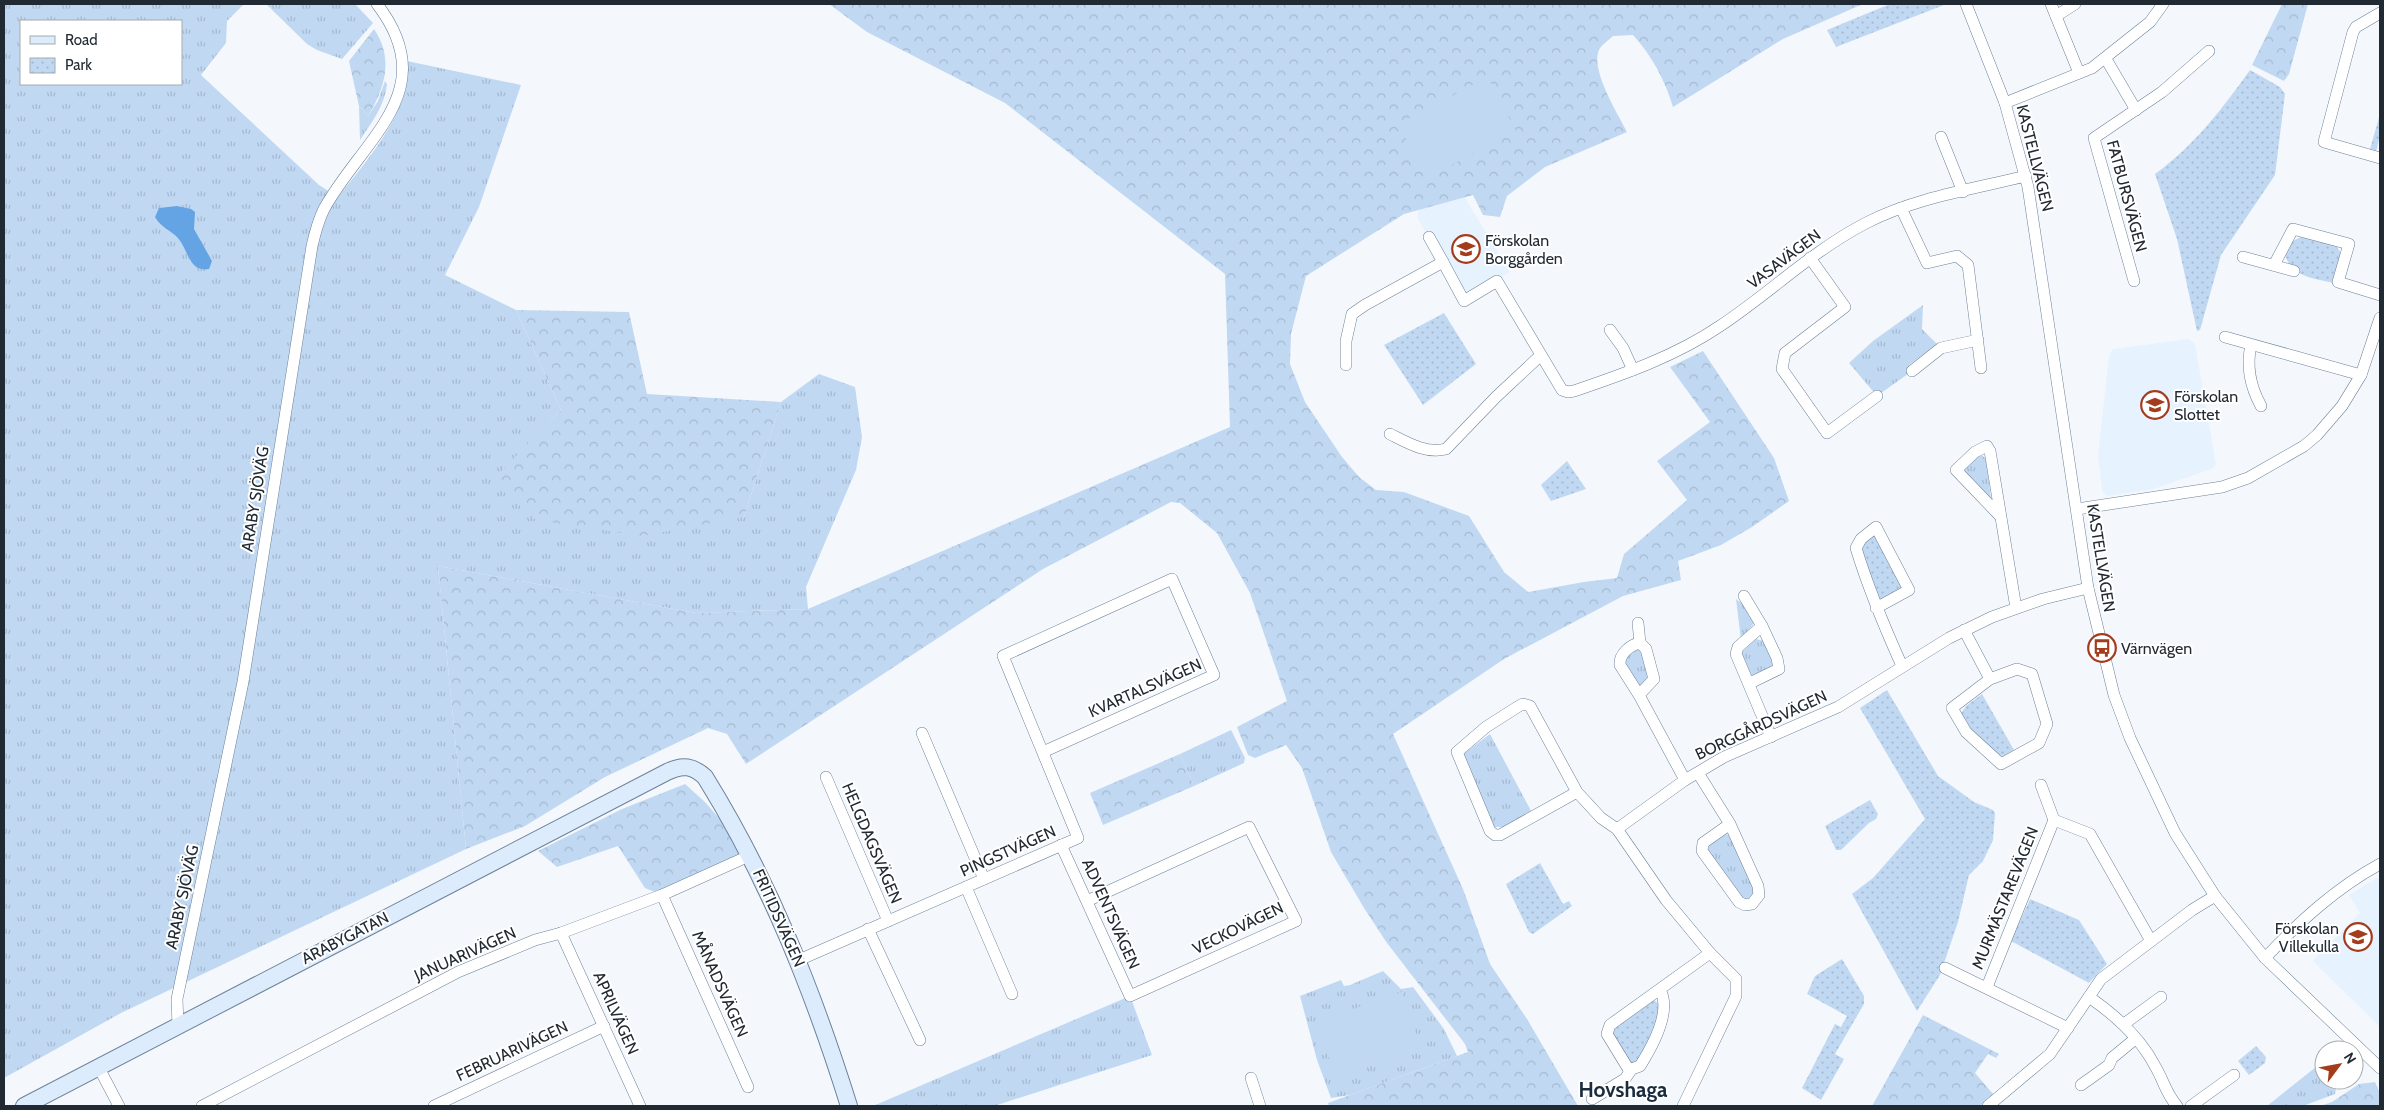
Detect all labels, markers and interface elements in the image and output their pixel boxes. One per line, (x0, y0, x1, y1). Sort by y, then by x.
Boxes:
legend (20, 20, 182, 85)
text: Road (65, 31, 98, 49)
text: Park (65, 56, 92, 74)
street label: KASTELLVÄGEN (2013, 103, 2057, 213)
street label: FATBURSVÄGEN (2103, 138, 2151, 254)
street label: VASAVÄGEN (1744, 225, 1824, 293)
place label: Förskolan Borggården (1485, 231, 1563, 268)
school or university icon: Förskolan Borggården (1451, 234, 1481, 264)
place label: Förskolan Slottet (2174, 387, 2238, 424)
school or university icon: Förskolan Slottet (2140, 390, 2170, 420)
street label: ARABY SJÖVÄG (237, 445, 273, 553)
street label: KASTELLVÄGEN (2083, 502, 2119, 614)
bus stop icon: Värnvägen (2087, 633, 2117, 663)
place label: Värnvägen (2121, 639, 2192, 658)
street label: KVARTALSVÄGEN (1086, 655, 1204, 721)
street label: BORGGÅRDSVÄGEN (1692, 686, 1830, 764)
street label: HELGDAGSVÄGEN (838, 780, 906, 906)
street label: PINGSTVÄGEN (957, 821, 1059, 881)
street label: MURMÄSTAREVÄGEN (1968, 824, 2042, 972)
street label: ARABY SJÖVÄG (162, 843, 202, 951)
street label: ADVENTSVÄGEN (1078, 856, 1144, 972)
street label: FRITIDSVÄGEN (749, 866, 809, 970)
street label: VECKOVÄGEN (1190, 898, 1286, 958)
street label: ARABYGATAN (298, 908, 392, 968)
place label: Förskolan Villekulla (2275, 919, 2339, 956)
school or university icon: Förskolan Villekulla (2343, 922, 2373, 952)
street label: JANUARIVÄGEN (410, 923, 519, 985)
street label: MÅNADSVÄGEN (688, 928, 752, 1040)
street label: APRILVÄGEN (589, 969, 643, 1057)
street label: FEBRUARIVÄGEN (453, 1017, 571, 1085)
north arrow (2314, 1040, 2364, 1090)
text: N (2340, 1049, 2360, 1067)
district label: Hovshaga (1578, 1077, 1668, 1102)

